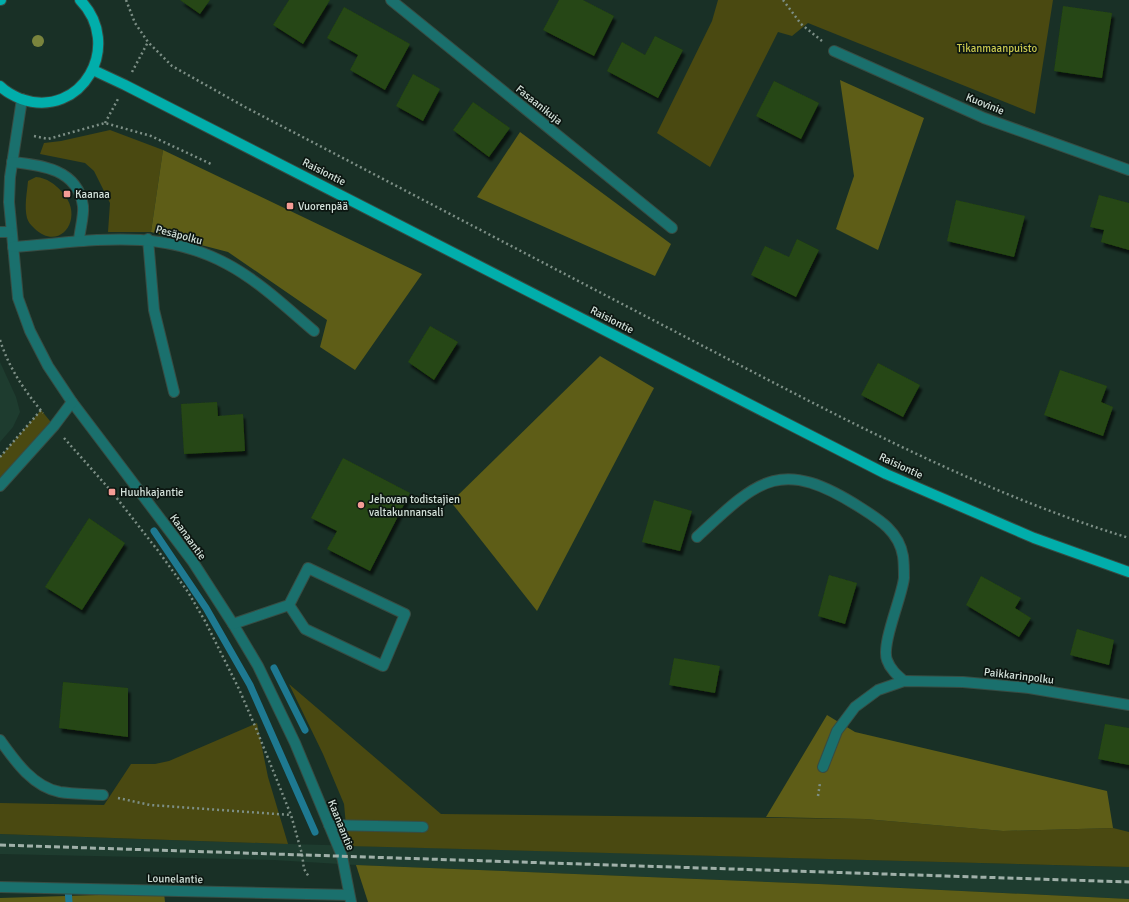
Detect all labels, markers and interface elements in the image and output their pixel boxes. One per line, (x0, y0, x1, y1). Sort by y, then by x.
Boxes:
park label: Tikanmaanpuisto (957, 42, 1038, 55)
street label: Fasaanikuja (513, 82, 565, 128)
street label: Kuovinie (964, 90, 1006, 118)
street label: Raisiontie (300, 156, 348, 188)
place label: Kaanaa (75, 188, 110, 201)
marker: Kaanaa (62, 189, 72, 199)
place label: Vuorenpää (298, 200, 348, 213)
marker: Vuorenpää (285, 201, 295, 211)
street label: Pesäpolku (154, 223, 204, 247)
street label: Raisiontie (588, 304, 636, 336)
street label: Raisiontie (877, 450, 925, 482)
place label: Huuhkajantie (120, 486, 184, 499)
marker: Huuhkajantie (107, 487, 117, 497)
place label: Jehovan todistajien valtakunnansali (369, 493, 460, 519)
marker: Jehovan todistajien valtakunnansali (356, 500, 366, 510)
street label: Kaanaantie (167, 512, 209, 562)
street label: Paikkarinpolku (983, 665, 1055, 687)
street label: Kaanaantie (325, 798, 357, 852)
street label: Lounelantie (147, 872, 203, 886)

